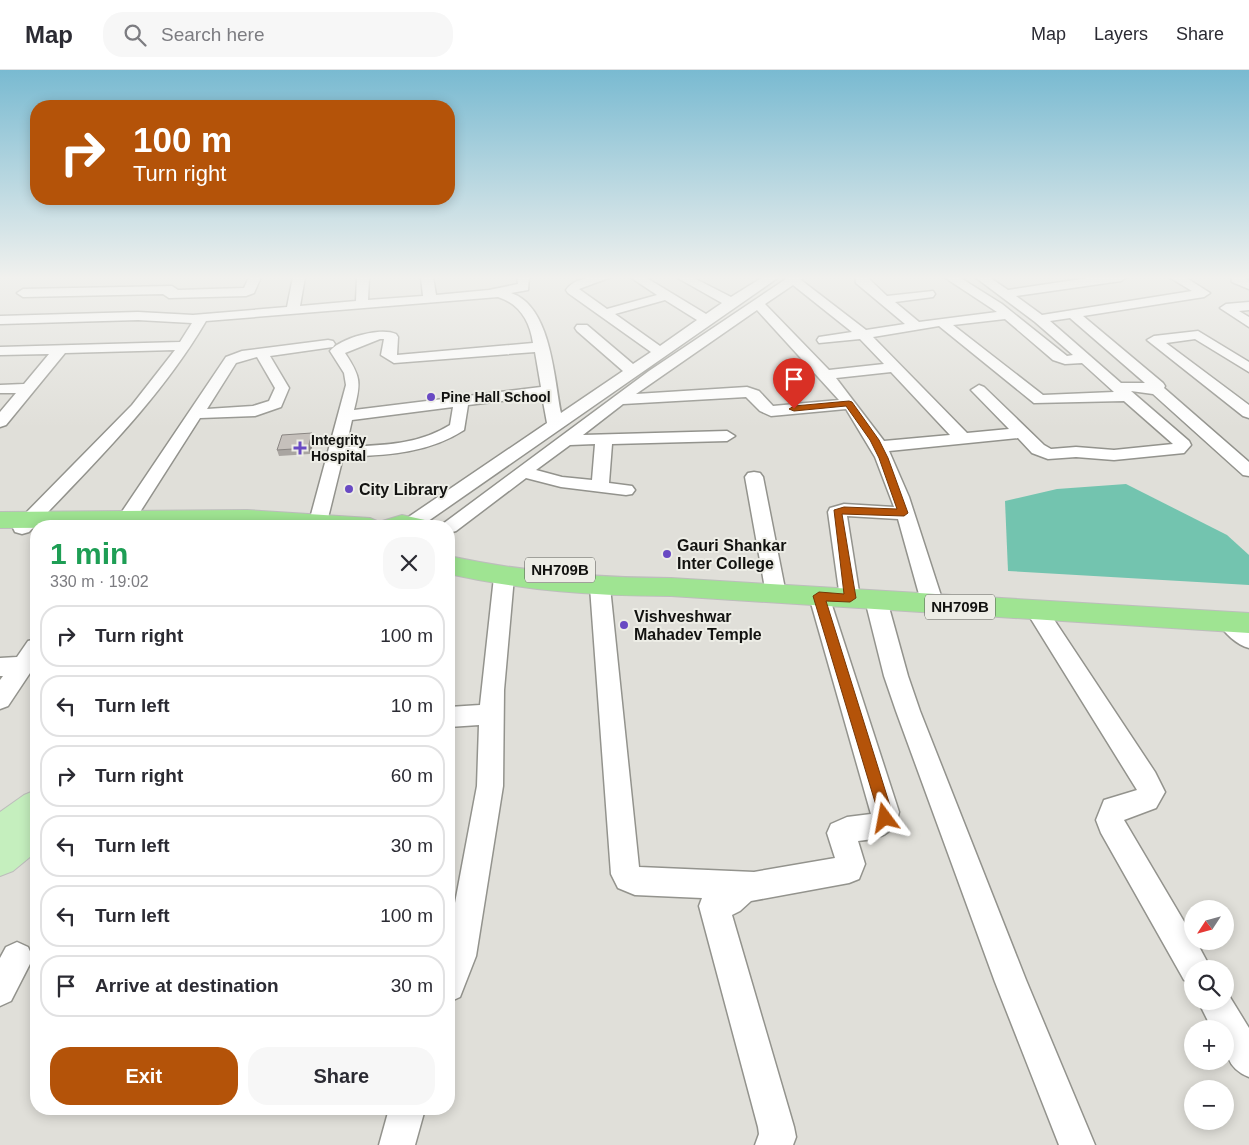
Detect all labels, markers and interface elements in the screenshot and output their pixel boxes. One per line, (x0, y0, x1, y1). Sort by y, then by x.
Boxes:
search box (103, 12, 453, 57)
text: Map (25, 21, 73, 48)
icon: search (121, 21, 149, 49)
text: Search here (161, 24, 265, 45)
text: Map (1031, 24, 1066, 44)
text: Layers (1094, 24, 1148, 44)
text: Share (1176, 24, 1224, 44)
icon: right (50, 120, 115, 185)
text: 100 m (133, 120, 232, 159)
text: Turn right (133, 161, 226, 186)
pin (773, 358, 815, 409)
icon: arrive (780, 365, 808, 393)
place label: Pine Hall School (441, 389, 551, 405)
marker: Pine Hall School (425, 391, 437, 403)
place label: Integrity Hospital (311, 432, 366, 464)
marker: Integrity Hospital (293, 441, 307, 455)
place label: City Library (359, 481, 448, 498)
marker: City Library (343, 483, 355, 495)
text: 1 min (50, 537, 128, 570)
button: close (383, 537, 435, 589)
place label: Gauri Shankar Inter College (677, 537, 786, 572)
marker: Gauri Shankar Inter College (661, 548, 673, 560)
road number: NH709B (525, 558, 595, 582)
text: 330 m · 19:02 (50, 573, 149, 590)
road number: NH709B (925, 594, 995, 620)
place label: Vishveshwar Mahadev Temple (634, 608, 762, 643)
marker: Vishveshwar Mahadev Temple (618, 619, 630, 631)
icon: right (52, 622, 80, 650)
text: Turn right (95, 625, 183, 646)
text: 100 m (380, 625, 433, 646)
icon: left (52, 692, 80, 720)
text: Turn left (95, 695, 170, 716)
text: 10 m (391, 695, 433, 716)
icon: right (52, 762, 80, 790)
text: Turn right (95, 765, 183, 786)
text: 60 m (391, 765, 433, 786)
position arrow (858, 791, 910, 843)
icon: left (52, 832, 80, 860)
text: Turn left (95, 835, 170, 856)
text: 30 m (391, 835, 433, 856)
north arrow (1184, 900, 1234, 950)
map controls (1184, 900, 1234, 1130)
icon: left (52, 902, 80, 930)
text: Turn left (95, 905, 170, 926)
text: 100 m (380, 905, 433, 926)
button: search (1184, 960, 1234, 1010)
icon: arrive (52, 972, 80, 1000)
text: Arrive at destination (95, 975, 279, 996)
text: 30 m (391, 975, 433, 996)
button: + (1184, 1020, 1234, 1070)
button: Exit (50, 1047, 238, 1105)
button: Share (248, 1047, 435, 1105)
button: − (1184, 1080, 1234, 1130)

